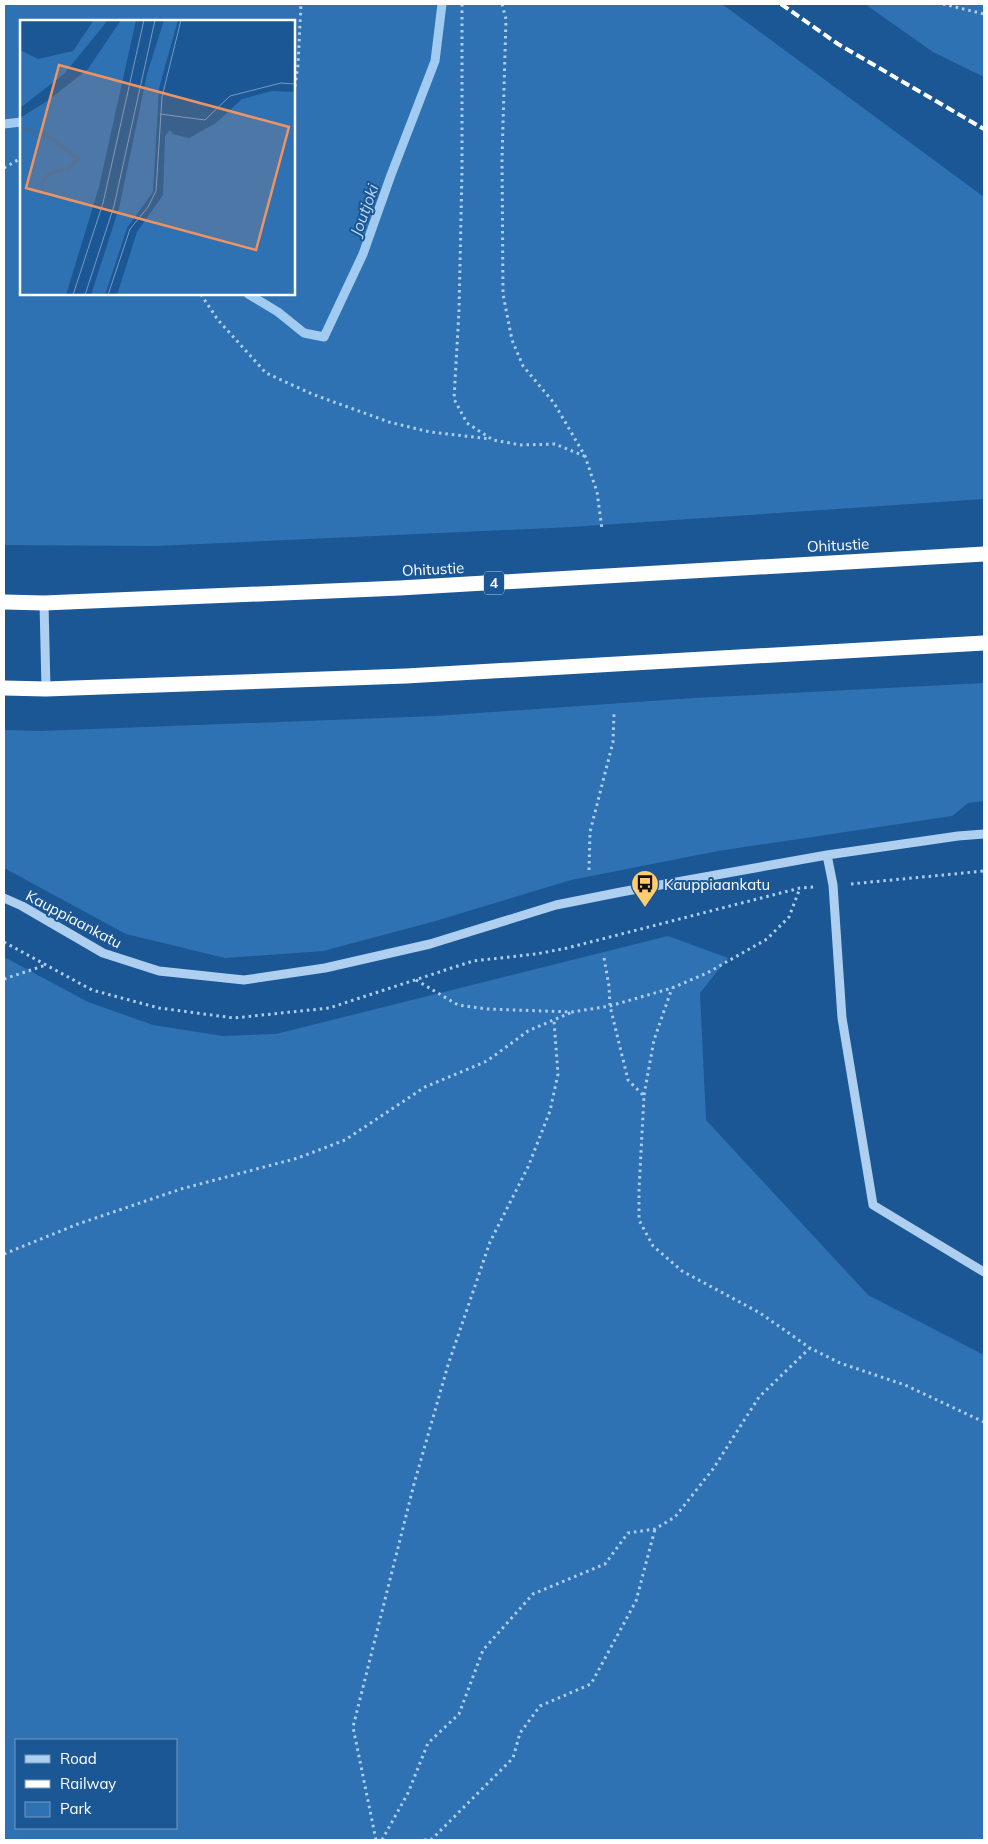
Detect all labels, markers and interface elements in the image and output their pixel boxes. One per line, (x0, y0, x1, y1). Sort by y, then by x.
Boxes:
inset map (20, 20, 295, 295)
water label: Joutjoki (345, 181, 383, 241)
street label: Ohitustie (806, 534, 870, 556)
street label: Ohitustie (401, 558, 465, 580)
road number: 4 (484, 572, 504, 594)
bus stop icon: Kauppiaankatu (630, 869, 660, 908)
place label: Kauppiaankatu (664, 875, 770, 894)
street label: Kauppiaankatu (23, 886, 125, 952)
legend (15, 1739, 178, 1829)
text: Road (60, 1749, 97, 1768)
text: Railway (60, 1774, 116, 1793)
text: Park (60, 1799, 92, 1818)

